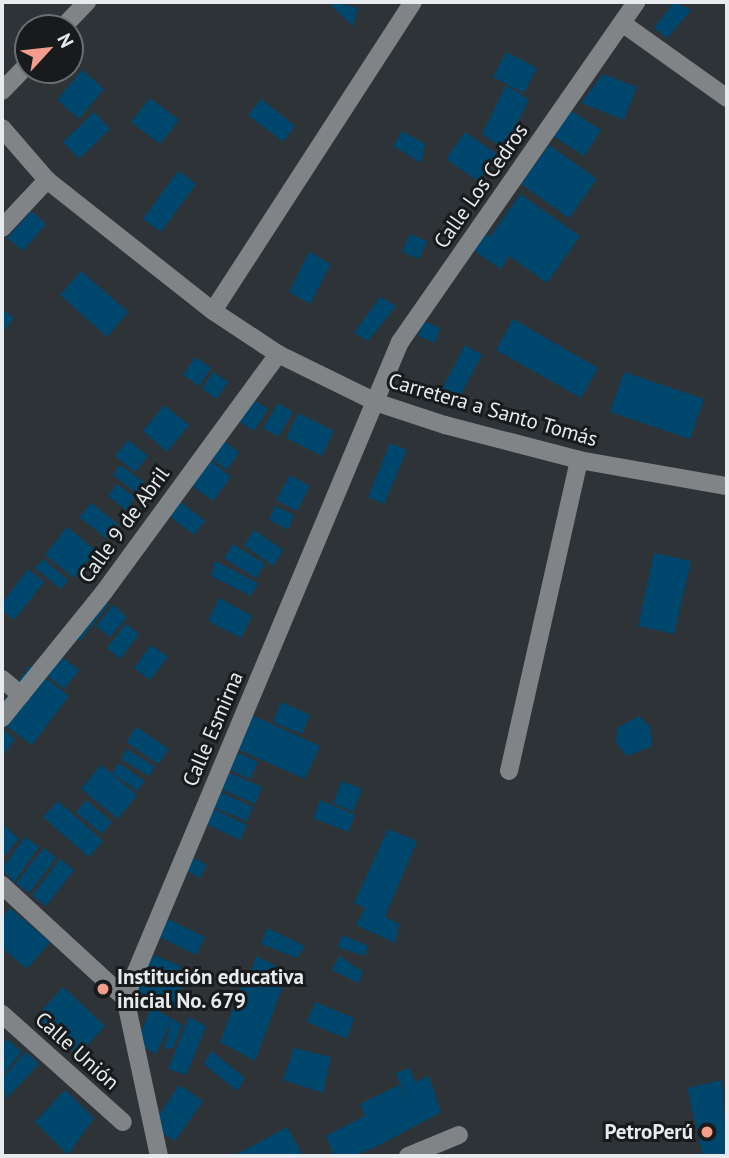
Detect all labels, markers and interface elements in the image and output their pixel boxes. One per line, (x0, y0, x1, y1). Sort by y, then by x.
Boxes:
north arrow (14, 14, 84, 84)
text: N (52, 29, 79, 51)
street label: Calle Los Cedros (429, 119, 533, 253)
street label: Carretera a Santo Tomás (385, 368, 601, 452)
street label: Calle 9 de Abril (73, 462, 175, 588)
street label: Calle Esmirna (177, 668, 249, 790)
place label: Institución educativa inicial No. 679 (117, 964, 304, 1014)
marker: Institución educativa inicial No. 679 (95, 981, 111, 997)
street label: Calle Unión (30, 1007, 124, 1095)
place label: PetroPerú (605, 1119, 693, 1145)
marker: PetroPerú (699, 1124, 715, 1140)

